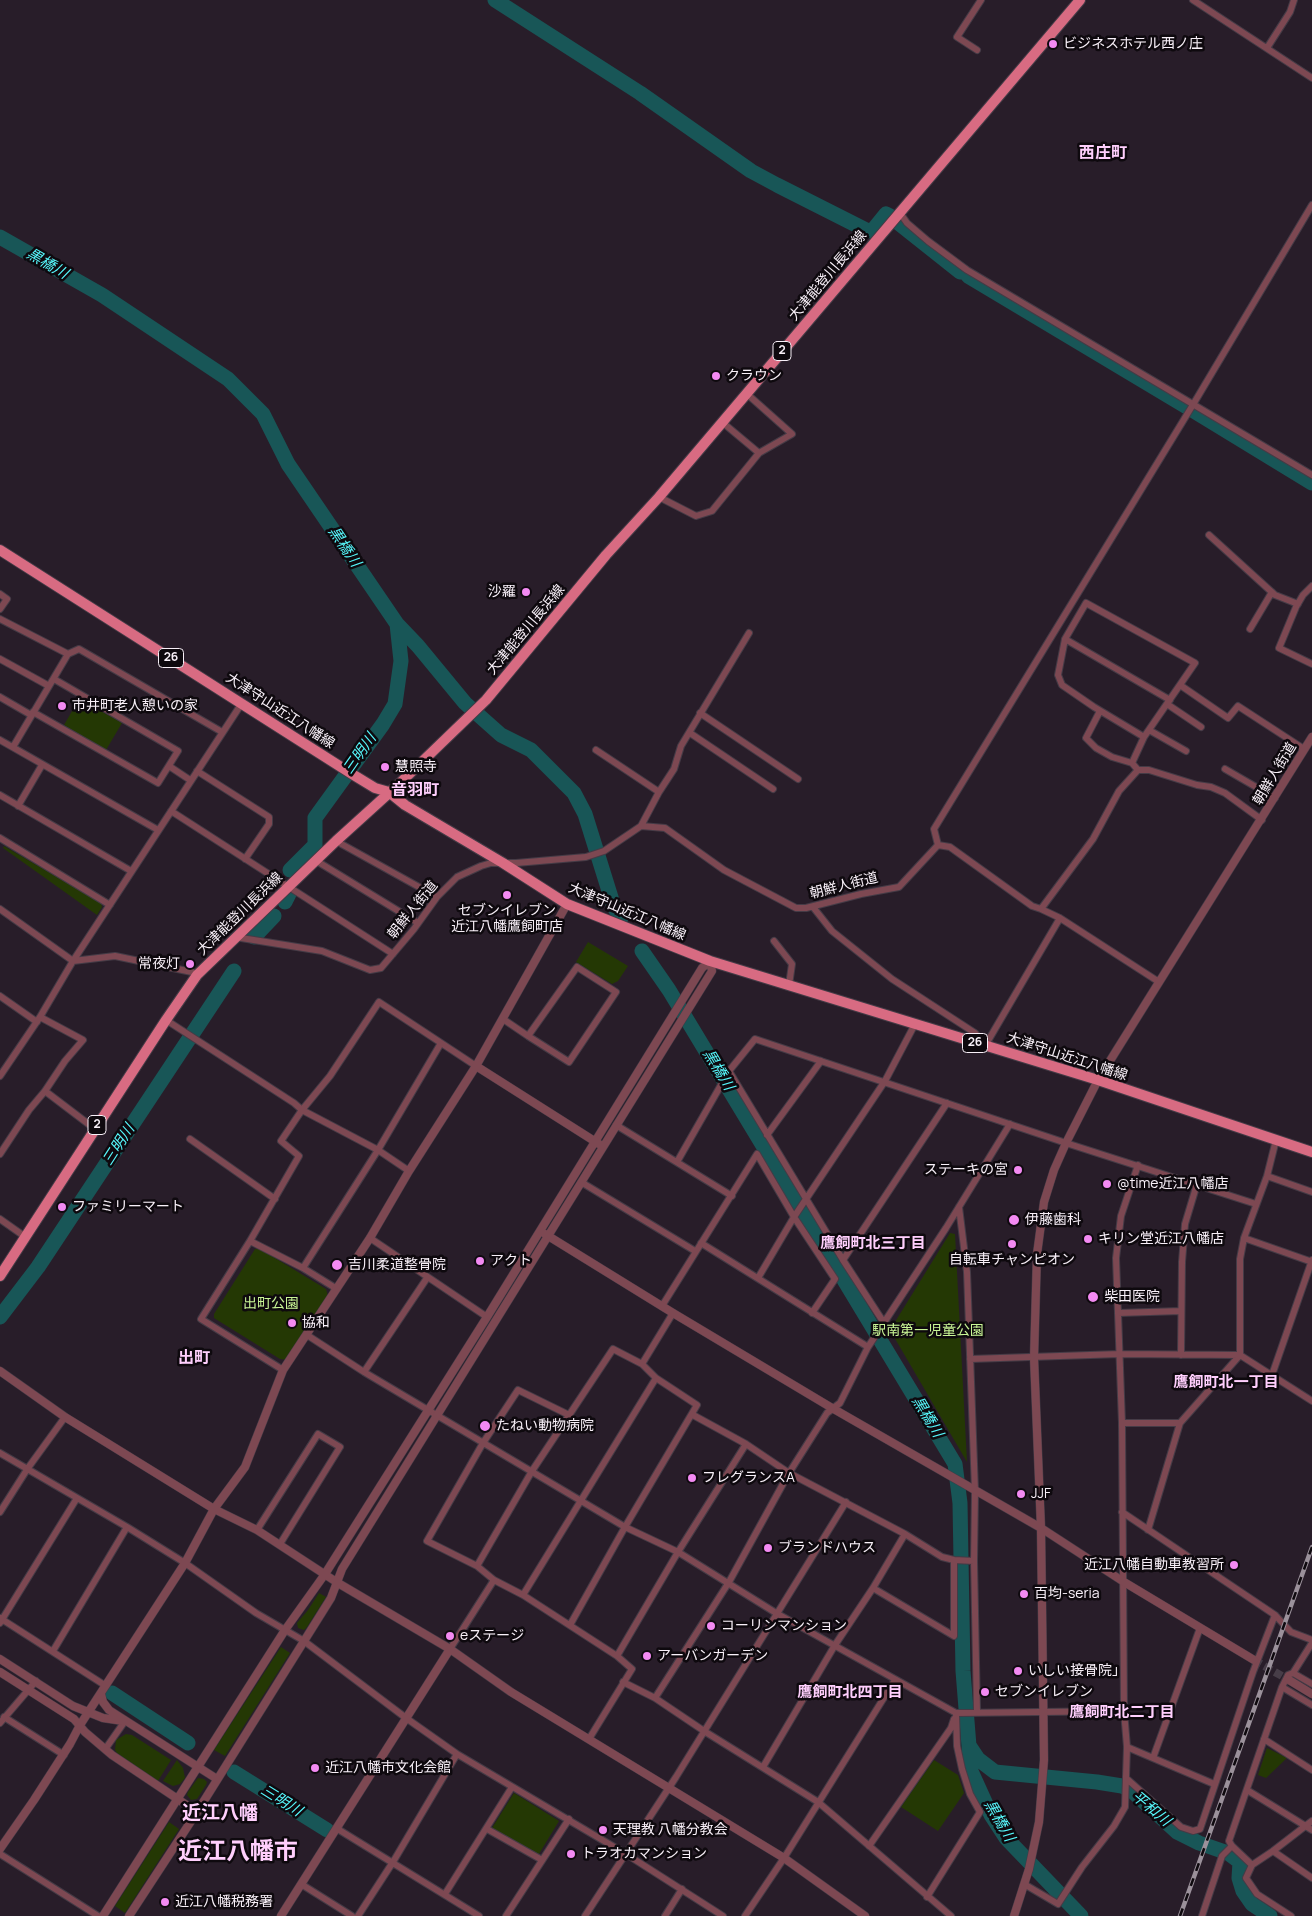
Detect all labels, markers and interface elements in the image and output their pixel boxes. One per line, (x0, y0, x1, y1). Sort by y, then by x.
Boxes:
place label: ビジネスホテル西ノ庄 (1063, 36, 1203, 52)
marker: ビジネスホテル西ノ庄 (1047, 38, 1059, 50)
district label: 西庄町 (1079, 144, 1127, 164)
street label: 大津能登川長浜線 (786, 228, 870, 324)
water label: 黒橋川 (23, 245, 71, 283)
road number: 2 (773, 342, 791, 361)
place label: クラウン (726, 368, 782, 384)
marker: クラウン (710, 370, 722, 382)
water label: 黒橋川 (324, 523, 364, 571)
street label: 大津能登川長浜線 (484, 582, 568, 678)
place label: 沙羅 (488, 584, 516, 600)
marker: 沙羅 (520, 586, 532, 598)
road number: 26 (158, 648, 184, 668)
street label: 大津守山近江八幡線 (223, 670, 337, 752)
place label: 市井町老人憩いの家 (72, 698, 198, 714)
marker: 市井町老人憩いの家 (56, 700, 68, 712)
water label: 三明川 (340, 730, 380, 778)
street label: 朝鮮人街道 (1250, 740, 1300, 808)
place label: 慧照寺 (395, 759, 437, 775)
marker: 慧照寺 (379, 761, 391, 773)
district label: 音羽町 (391, 781, 439, 801)
street label: 大津能登川長浜線 (194, 869, 286, 959)
street label: 朝鮮人街道 (808, 869, 880, 903)
street label: 朝鮮人街道 (384, 878, 442, 942)
street label: 大津守山近江八幡線 (566, 880, 688, 944)
marker: セブンイレブン 近江八幡鷹飼町店 (501, 889, 513, 901)
place label: セブンイレブン 近江八幡鷹飼町店 (451, 903, 563, 936)
place label: 常夜灯 (138, 956, 180, 972)
marker: 常夜灯 (184, 958, 196, 970)
street label: 大津守山近江八幡線 (1004, 1030, 1130, 1084)
road number: 26 (962, 1034, 988, 1052)
water label: 黒橋川 (699, 1046, 737, 1094)
road number: 2 (88, 1116, 106, 1134)
water label: 三明川 (99, 1121, 139, 1169)
place label: ステーキの宮 (924, 1162, 1008, 1178)
marker: ステーキの宮 (1012, 1164, 1024, 1176)
place label: @time近江八幡店 (1117, 1176, 1229, 1192)
marker: @time近江八幡店 (1101, 1178, 1113, 1190)
place label: ファミリーマート (72, 1199, 184, 1215)
marker: ファミリーマート (56, 1201, 68, 1213)
place label: 伊藤歯科 (1025, 1212, 1081, 1228)
marker: 伊藤歯科 (1007, 1213, 1021, 1227)
place label: キリン堂近江八幡店 (1098, 1231, 1224, 1247)
marker: キリン堂近江八幡店 (1082, 1233, 1094, 1245)
district label: 鷹飼町北三丁目 (821, 1235, 925, 1253)
marker: 自転車チャンピオン (1006, 1238, 1018, 1250)
place label: 自転車チャンピオン (949, 1252, 1075, 1268)
place label: アクト (490, 1253, 532, 1269)
marker: アクト (474, 1255, 486, 1267)
place label: 吉川柔道整骨院 (348, 1257, 446, 1273)
marker: 吉川柔道整骨院 (330, 1258, 344, 1272)
place label: 柴田医院 (1104, 1289, 1160, 1305)
marker: 柴田医院 (1086, 1290, 1100, 1304)
park label: 出町公園 (243, 1296, 299, 1312)
place label: 協和 (302, 1315, 330, 1331)
marker: 協和 (286, 1317, 298, 1329)
park label: 駅南第一児童公園 (872, 1323, 984, 1339)
district label: 出町 (178, 1349, 210, 1369)
district label: 鷹飼町北一丁目 (1174, 1374, 1278, 1392)
water label: 黒橋川 (908, 1393, 946, 1441)
place label: たねい動物病院 (496, 1418, 594, 1434)
marker: たねい動物病院 (478, 1419, 492, 1433)
place label: フレグランスA (702, 1470, 795, 1486)
marker: フレグランスA (686, 1472, 698, 1484)
place label: JJF (1031, 1486, 1051, 1502)
marker: JJF (1015, 1488, 1027, 1500)
place label: ブランドハウス (778, 1540, 876, 1556)
marker: ブランドハウス (762, 1542, 774, 1554)
place label: 近江八幡自動車教習所 (1084, 1557, 1224, 1573)
marker: 近江八幡自動車教習所 (1228, 1559, 1240, 1571)
place label: 百均-seria (1034, 1586, 1100, 1602)
marker: 百均-seria (1018, 1588, 1030, 1600)
place label: コーリンマンション (721, 1618, 847, 1634)
marker: コーリンマンション (705, 1620, 717, 1632)
place label: eステージ (460, 1628, 524, 1644)
marker: eステージ (444, 1630, 456, 1642)
place label: アーバンガーデン (657, 1648, 768, 1664)
marker: アーバンガーデン (641, 1650, 653, 1662)
place label: いしい接骨院」 (1028, 1663, 1126, 1679)
marker: いしい接骨院」 (1012, 1665, 1024, 1677)
district label: 鷹飼町北四丁目 (798, 1684, 902, 1702)
place label: セブンイレブン (995, 1684, 1093, 1700)
marker: セブンイレブン (979, 1686, 991, 1698)
district label: 鷹飼町北二丁目 (1070, 1704, 1174, 1722)
place label: 近江八幡市文化会館 (325, 1760, 451, 1776)
marker: 近江八幡市文化会館 (309, 1762, 321, 1774)
water label: 三明川 (257, 1781, 305, 1821)
water label: 平和川 (1128, 1788, 1174, 1830)
water label: 黒橋川 (980, 1797, 1018, 1845)
district label: 近江八幡 (182, 1803, 258, 1825)
place label: 天理教 八幡分教会 (613, 1822, 728, 1838)
marker: 天理教 八幡分教会 (597, 1824, 609, 1836)
district label: 近江八幡市 (178, 1838, 298, 1866)
place label: トラオカマンション (581, 1846, 707, 1862)
marker: トラオカマンション (565, 1848, 577, 1860)
place label: 近江八幡税務署 (175, 1894, 273, 1910)
marker: 近江八幡税務署 (159, 1896, 171, 1908)

